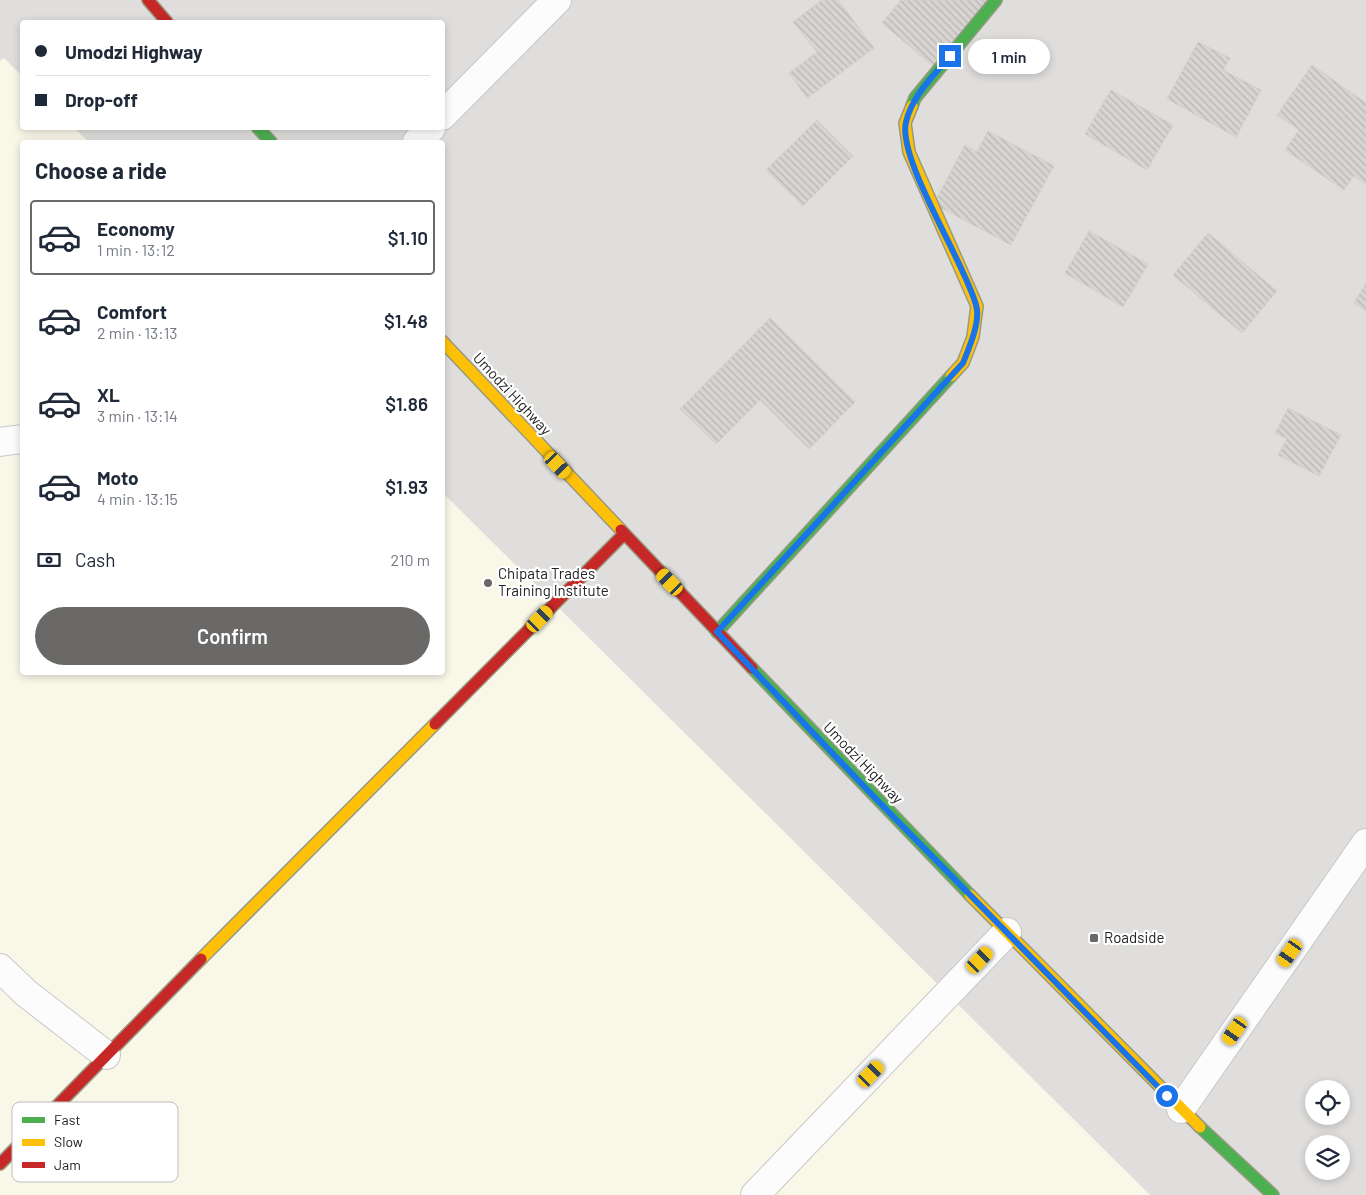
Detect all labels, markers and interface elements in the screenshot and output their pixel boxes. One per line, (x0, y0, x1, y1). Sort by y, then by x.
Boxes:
callout: 1 min (968, 38, 1050, 74)
text: Umodzi Highway (65, 40, 203, 63)
route end (939, 45, 961, 67)
text: 1 min (992, 47, 1026, 66)
text: Drop-off (65, 88, 138, 111)
text: Choose a ride (35, 157, 167, 183)
icon: car (37, 215, 82, 260)
text: Economy (97, 217, 175, 240)
text: $1.10 (388, 226, 428, 249)
text: 1 min · 13:12 (97, 240, 175, 259)
icon: car (37, 298, 82, 343)
text: Comfort (97, 300, 167, 323)
text: $1.48 (384, 309, 428, 332)
text: 2 min · 13:13 (97, 323, 178, 342)
street label: Umodzi Highway (470, 348, 556, 439)
icon: car (37, 381, 82, 426)
text: XL (97, 383, 120, 406)
text: $1.86 (385, 392, 428, 415)
text: 3 min · 13:14 (97, 406, 178, 425)
car (542, 449, 573, 481)
icon: car (37, 464, 82, 509)
text: Moto (97, 466, 139, 489)
text: $1.93 (385, 475, 428, 498)
text: 4 min · 13:15 (97, 489, 178, 508)
icon: cash (35, 546, 63, 574)
text: Cash (75, 548, 116, 571)
text: 210 m (391, 550, 430, 569)
place label: Chipata Trades Training Institute (498, 564, 609, 599)
car (654, 566, 685, 598)
marker: Chipata Trades Training Institute (482, 577, 494, 589)
car (524, 603, 555, 635)
button: Confirm (35, 607, 430, 665)
street label: Umodzi Highway (820, 718, 907, 807)
place label: Roadside (1104, 928, 1164, 946)
marker: Roadside (1088, 932, 1100, 944)
car (1275, 936, 1304, 970)
car (964, 944, 995, 976)
car (1220, 1014, 1249, 1048)
car (855, 1058, 886, 1090)
map controls (1305, 1080, 1350, 1180)
button: locate (1305, 1080, 1350, 1125)
route start (1156, 1085, 1178, 1107)
legend (12, 1102, 178, 1182)
text: Fast (54, 1111, 80, 1128)
text: Slow (54, 1133, 83, 1150)
button: layers (1305, 1135, 1350, 1180)
text: Jam (54, 1156, 81, 1173)

